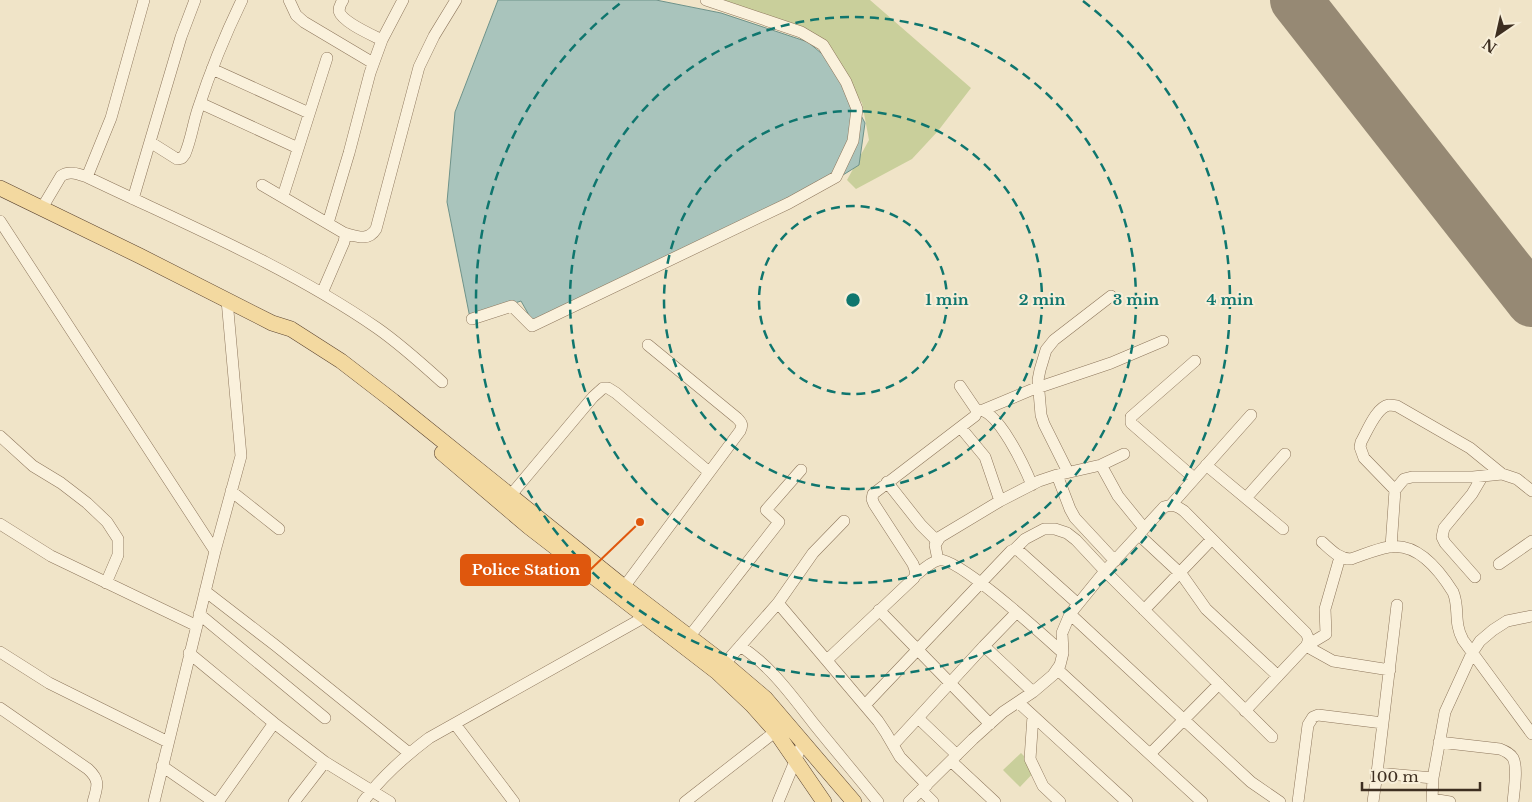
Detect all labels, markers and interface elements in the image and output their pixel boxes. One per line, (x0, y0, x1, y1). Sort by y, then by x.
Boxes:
north arrow (1472, 10, 1522, 60)
text: N (1479, 35, 1500, 57)
text: 1 min (925, 290, 969, 309)
text: 2 min (1019, 290, 1065, 309)
text: 3 min (1113, 290, 1159, 309)
text: 4 min (1207, 290, 1254, 309)
centre of rings (844, 291, 862, 309)
callout: Police Station (461, 555, 590, 585)
text: Police Station (472, 560, 580, 579)
scale bar (1362, 760, 1480, 792)
text: 100 m (1370, 767, 1419, 786)

